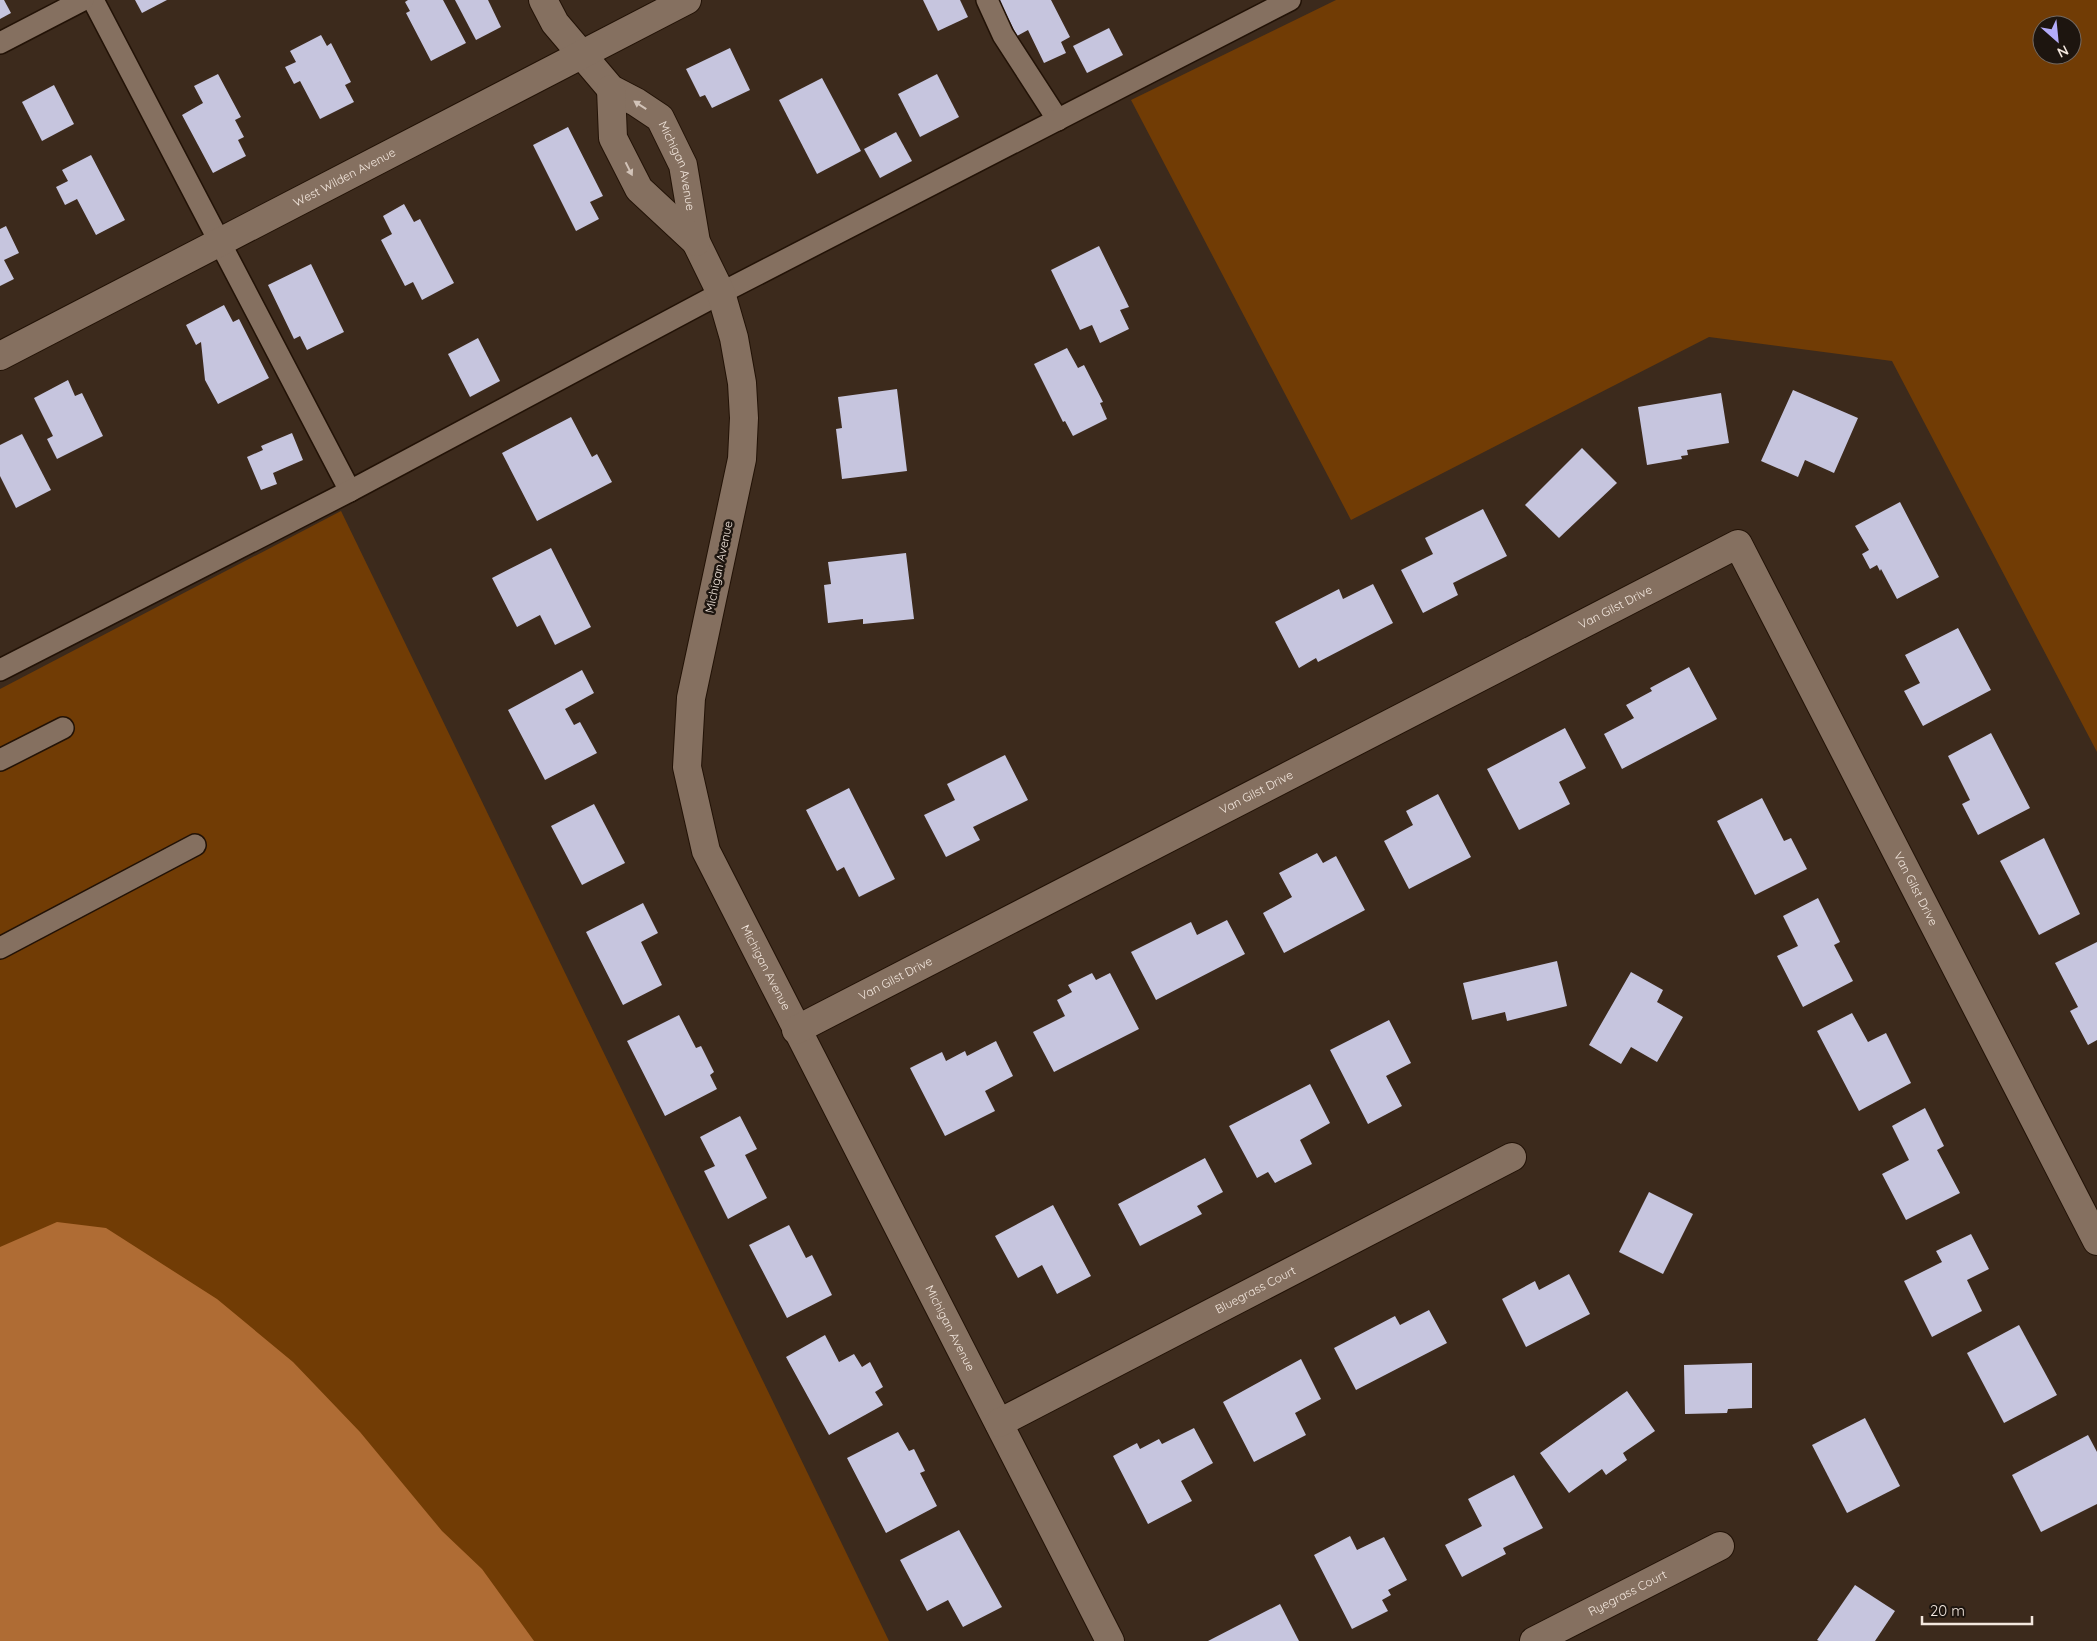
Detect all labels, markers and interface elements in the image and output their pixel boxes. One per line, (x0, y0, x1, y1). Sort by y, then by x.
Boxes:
north arrow (2032, 15, 2082, 65)
text: N (2054, 41, 2072, 62)
one-way arrow (634, 100, 647, 110)
street label: Michigan Avenue (656, 118, 699, 212)
street label: West Wilden Avenue (290, 144, 398, 210)
one-way arrow (625, 162, 633, 176)
street label: Michigan Avenue (701, 519, 736, 614)
street label: Van Gilst Drive (1576, 581, 1655, 632)
street label: Van Gilst Drive (1217, 767, 1296, 817)
street label: Van Gilst Drive (1891, 849, 1941, 928)
street label: Michigan Avenue (738, 922, 794, 1013)
street label: Van Gilst Drive (856, 953, 935, 1003)
street label: Bluegrass Court (1213, 1262, 1298, 1317)
street label: Michigan Avenue (922, 1283, 979, 1374)
street label: Ryegrass Court (1586, 1567, 1669, 1619)
scale bar (1922, 1594, 2032, 1626)
text: 20 m (1930, 1601, 1965, 1620)

